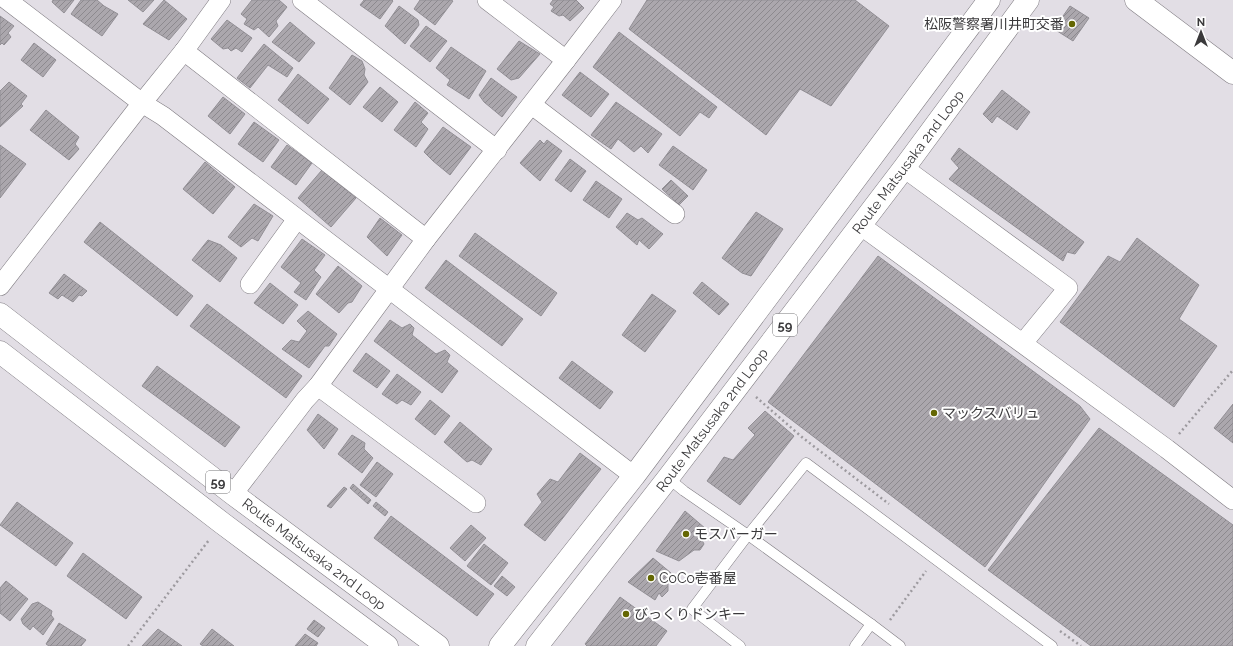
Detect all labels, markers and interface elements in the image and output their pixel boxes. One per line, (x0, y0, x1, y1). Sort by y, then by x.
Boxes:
north arrow (1181, 12, 1221, 52)
place label: 松阪警察署川井町交番 (924, 16, 1064, 32)
text: N (1197, 16, 1205, 29)
marker: 松阪警察署川井町交番 (1067, 19, 1077, 29)
street label: Route Matsusaka 2nd Loop (849, 87, 967, 237)
road number: 59 (773, 314, 797, 336)
street label: Route Matsusaka 2nd Loop (653, 345, 771, 495)
place label: マックスバリュ (942, 405, 1040, 421)
marker: マックスバリュ (929, 408, 939, 418)
road number: 59 (206, 471, 230, 493)
street label: Route Matsusaka 2nd Loop (239, 495, 389, 613)
place label: モスバーガー (694, 526, 778, 542)
marker: モスバーガー (681, 529, 691, 539)
place label: CoCo壱番屋 (659, 570, 737, 586)
marker: CoCo壱番屋 (646, 573, 656, 583)
place label: びっくりドンキー (634, 606, 746, 622)
marker: びっくりドンキー (621, 609, 631, 619)

